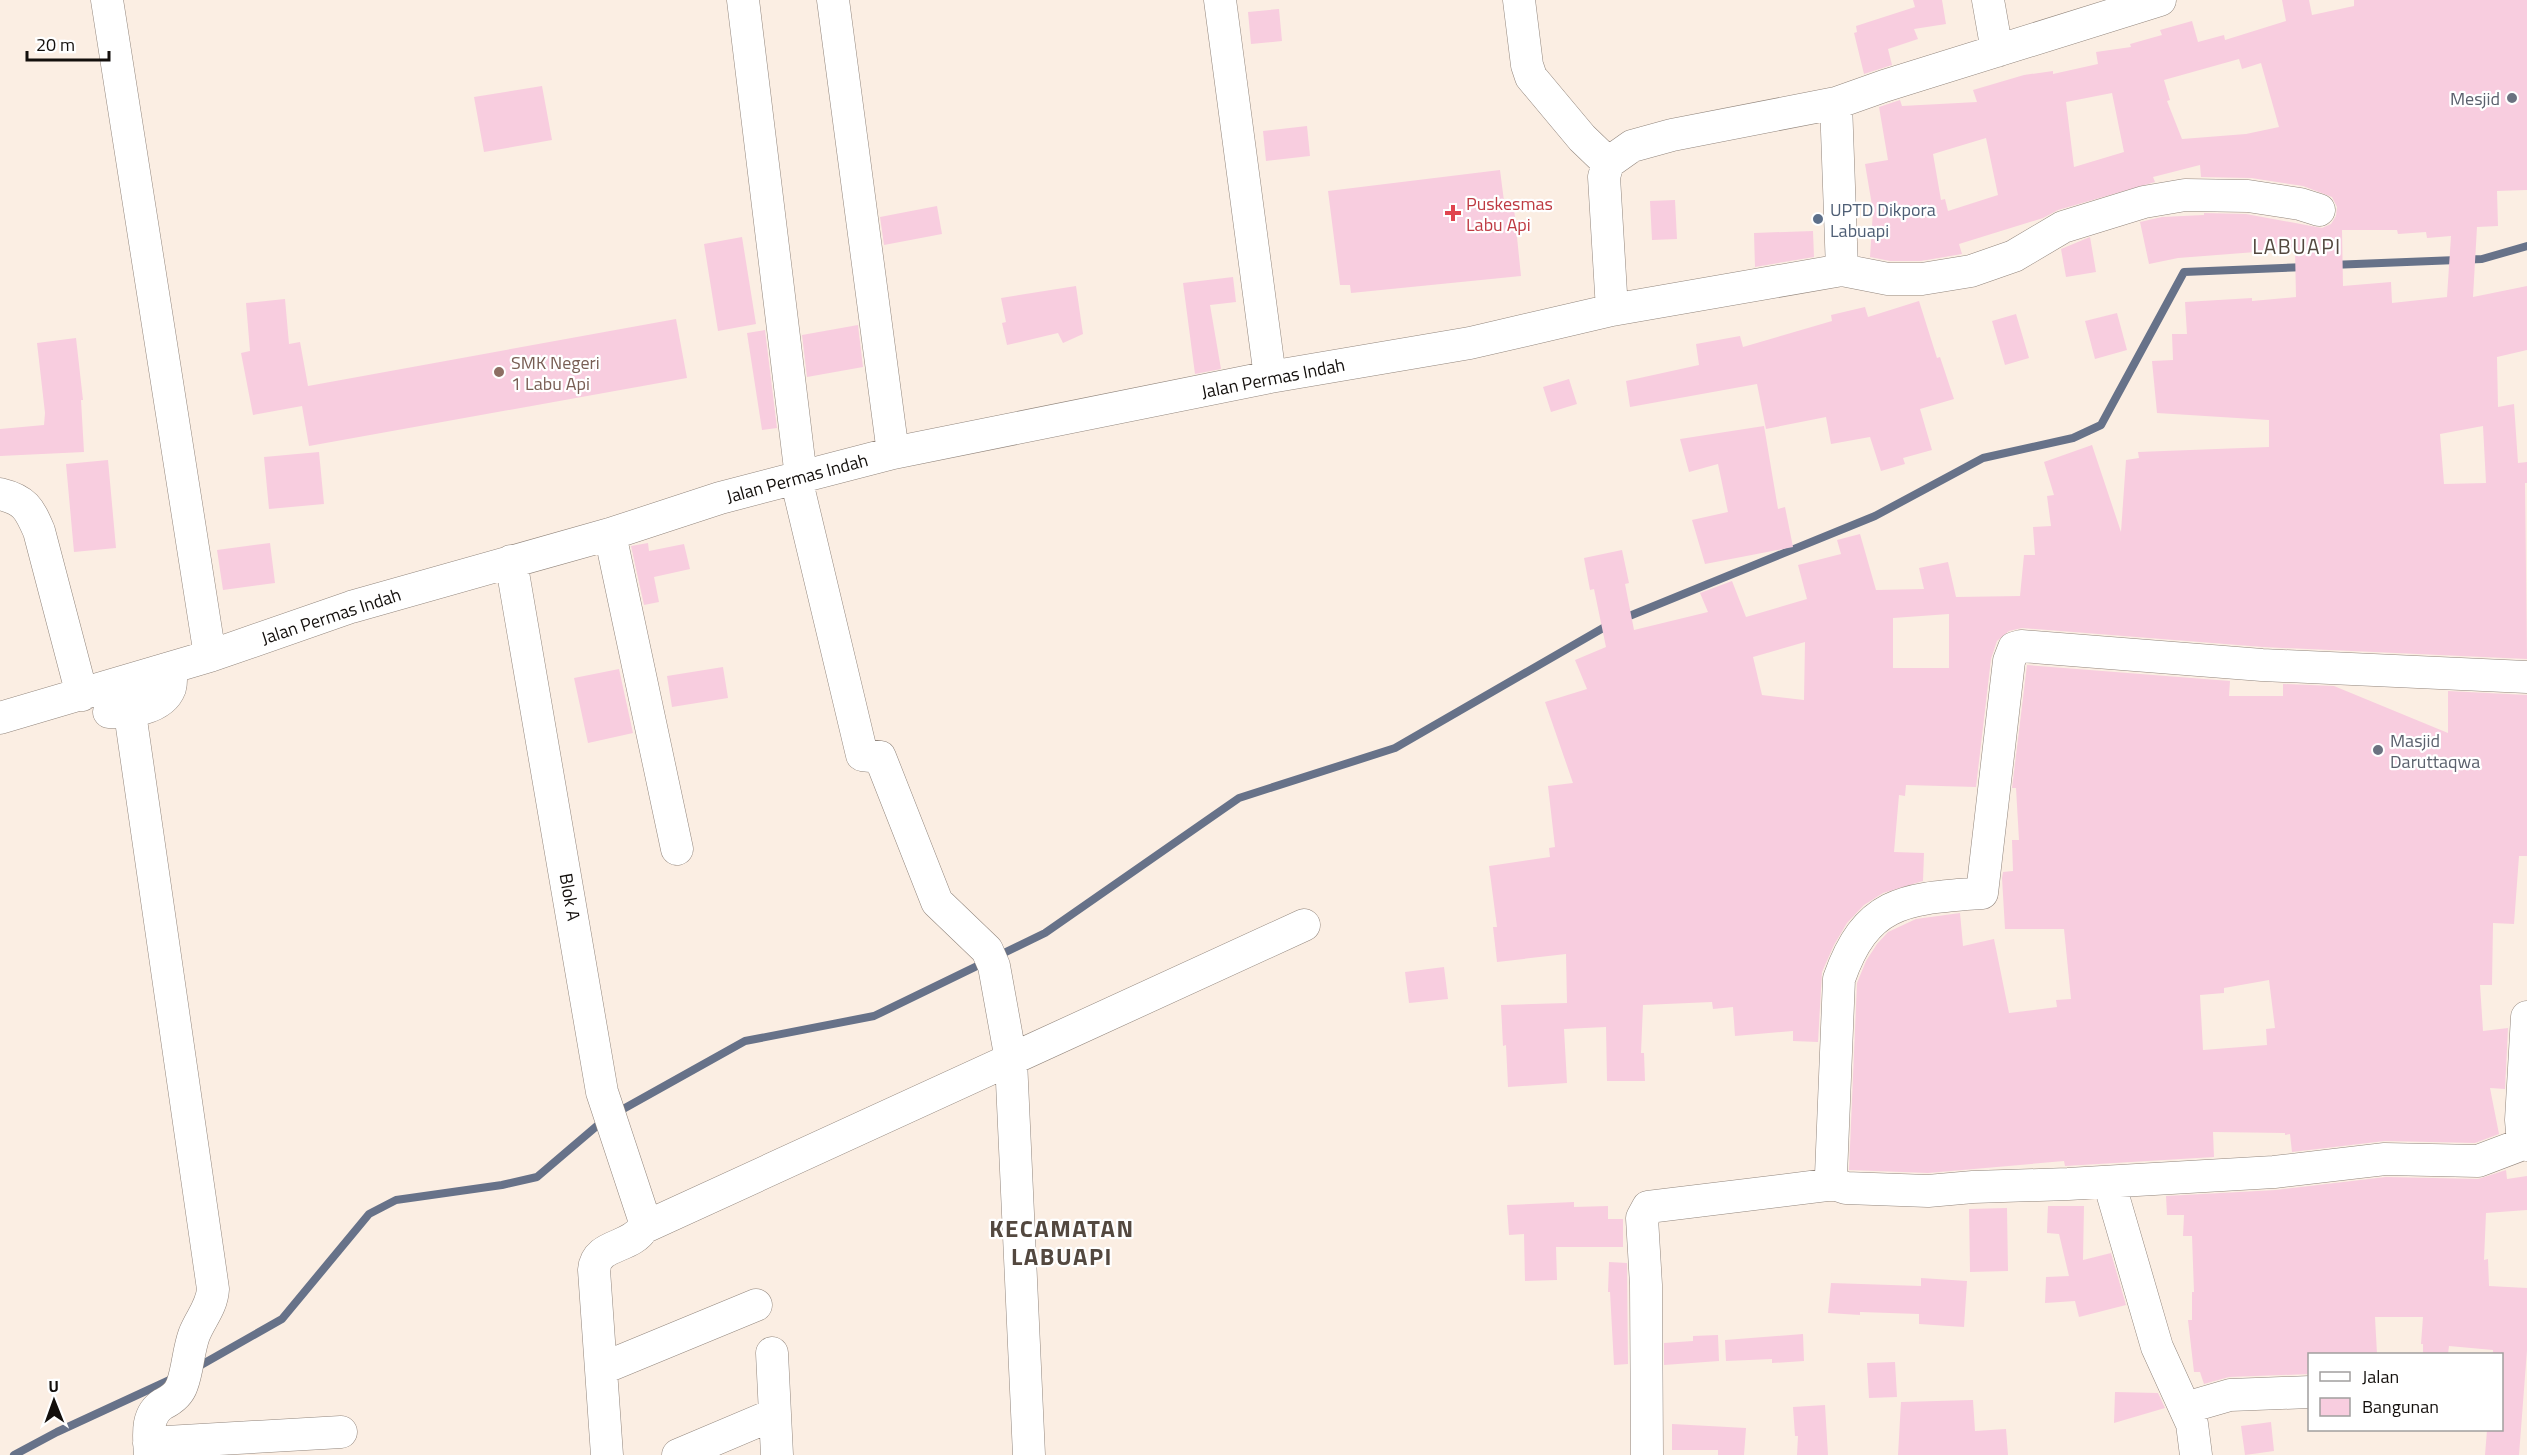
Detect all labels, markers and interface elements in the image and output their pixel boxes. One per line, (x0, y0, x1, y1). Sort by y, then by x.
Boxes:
scale bar (27, 24, 110, 62)
text: 20 m (36, 31, 75, 58)
place label: Mesjid (2450, 85, 2500, 112)
marker: Mesjid (2505, 91, 2519, 105)
place label: Puskesmas Labu Api (1466, 190, 1553, 238)
place label: UPTD Dikpora Labuapi (1830, 196, 1936, 244)
marker: Puskesmas Labu Api (1444, 204, 1462, 222)
marker: UPTD Dikpora Labuapi (1811, 212, 1825, 226)
district label: LABUAPI (2252, 230, 2342, 262)
place label: SMK Negeri 1 Labu Api (511, 349, 600, 397)
street label: Jalan Permas Indah (1199, 351, 1347, 405)
marker: SMK Negeri 1 Labu Api (492, 365, 506, 379)
street label: Jalan Permas Indah (723, 446, 871, 510)
street label: Jalan Permas Indah (258, 581, 404, 651)
place label: Masjid Daruttaqwa (2390, 727, 2480, 775)
marker: Masjid Daruttaqwa (2371, 743, 2385, 757)
street label: Blok A (553, 871, 588, 923)
district label: KECAMATAN LABUAPI (989, 1210, 1135, 1274)
legend (2308, 1353, 2503, 1431)
text: Jalan (2362, 1363, 2399, 1390)
north arrow (24, 1371, 84, 1431)
text: U (48, 1374, 59, 1398)
text: Bangunan (2362, 1393, 2439, 1420)

